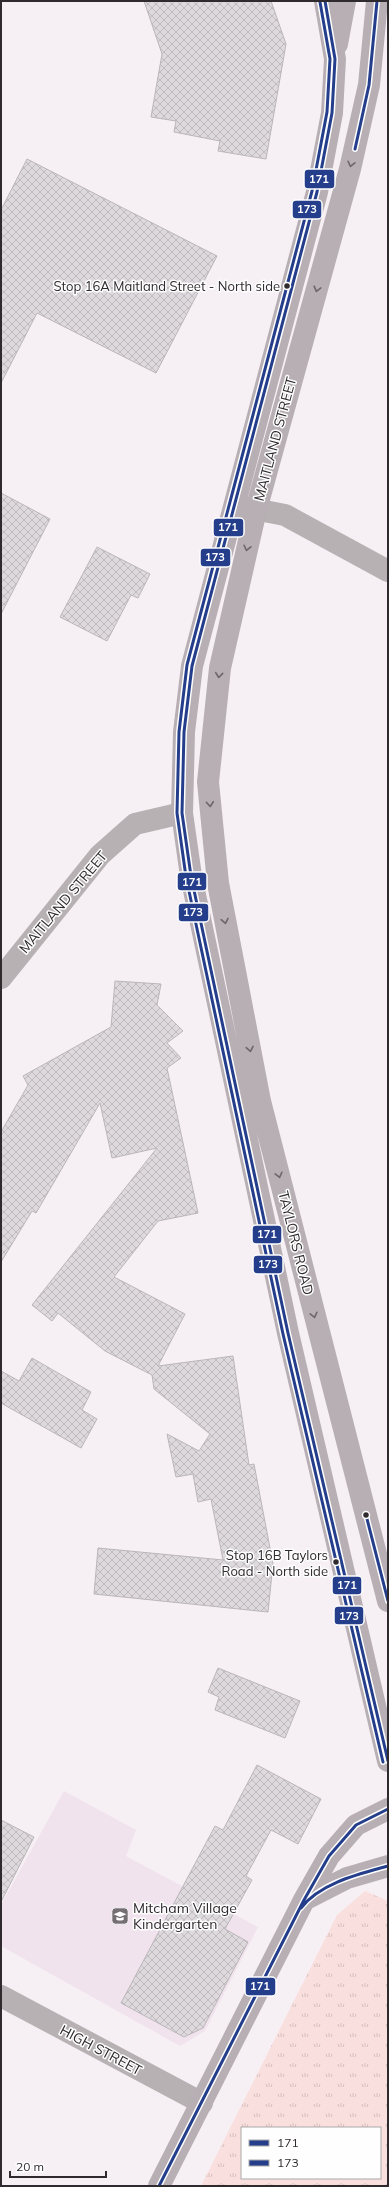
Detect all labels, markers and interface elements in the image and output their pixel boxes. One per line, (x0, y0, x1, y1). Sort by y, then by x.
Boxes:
one-way arrow (348, 160, 356, 167)
line badge: 171 (304, 169, 335, 189)
text: 171 (309, 172, 329, 186)
line badge: 173 (292, 200, 322, 219)
text: 173 (297, 202, 317, 216)
place label: Stop 16A Maitland Street - North side (54, 278, 280, 294)
marker: Stop 16A Maitland Street - North side (282, 281, 292, 291)
one-way arrow (313, 285, 322, 292)
street label: MAITLAND STREET (250, 374, 300, 503)
line badge: 171 (213, 518, 244, 537)
text: 171 (218, 520, 238, 534)
one-way arrow (244, 545, 252, 551)
line badge: 173 (200, 548, 231, 567)
text: 173 (205, 550, 225, 564)
one-way arrow (215, 672, 224, 678)
one-way arrow (206, 801, 215, 807)
street label: MAITLAND STREET (15, 847, 111, 957)
line badge: 171 (177, 872, 207, 891)
text: 171 (182, 875, 202, 889)
line badge: 173 (178, 903, 209, 922)
text: 173 (183, 905, 203, 919)
one-way arrow (220, 918, 229, 924)
one-way arrow (245, 1046, 254, 1052)
one-way arrow (274, 1172, 282, 1179)
street label: TAYLORS ROAD (274, 1189, 318, 1297)
line badge: 171 (252, 1225, 282, 1244)
text: 171 (257, 1227, 277, 1241)
line badge: 173 (253, 1255, 283, 1274)
text: 173 (258, 1257, 278, 1271)
one-way arrow (310, 1312, 318, 1318)
unlabelled marker (361, 1510, 371, 1520)
place label: Stop 16B Taylors Road - North side (222, 1547, 328, 1579)
marker: Stop 16B Taylors Road - North side (331, 1557, 341, 1567)
line badge: 171 (332, 1576, 362, 1595)
text: 171 (337, 1578, 357, 1592)
line badge: 173 (334, 1606, 364, 1625)
text: 173 (339, 1609, 359, 1623)
place label: Mitcham Village Kindergarten (133, 1899, 237, 1933)
school or university icon: Mitcham Village Kindergarten (110, 1906, 130, 1926)
line badge: 171 (245, 1977, 276, 1996)
text: 171 (250, 1979, 270, 1993)
street label: HIGH STREET (57, 2021, 146, 2079)
legend (241, 2127, 381, 2179)
text: 171 (277, 2135, 299, 2150)
scale bar (10, 2153, 106, 2179)
text: 173 (277, 2155, 299, 2170)
text: 20 m (16, 2159, 44, 2174)

